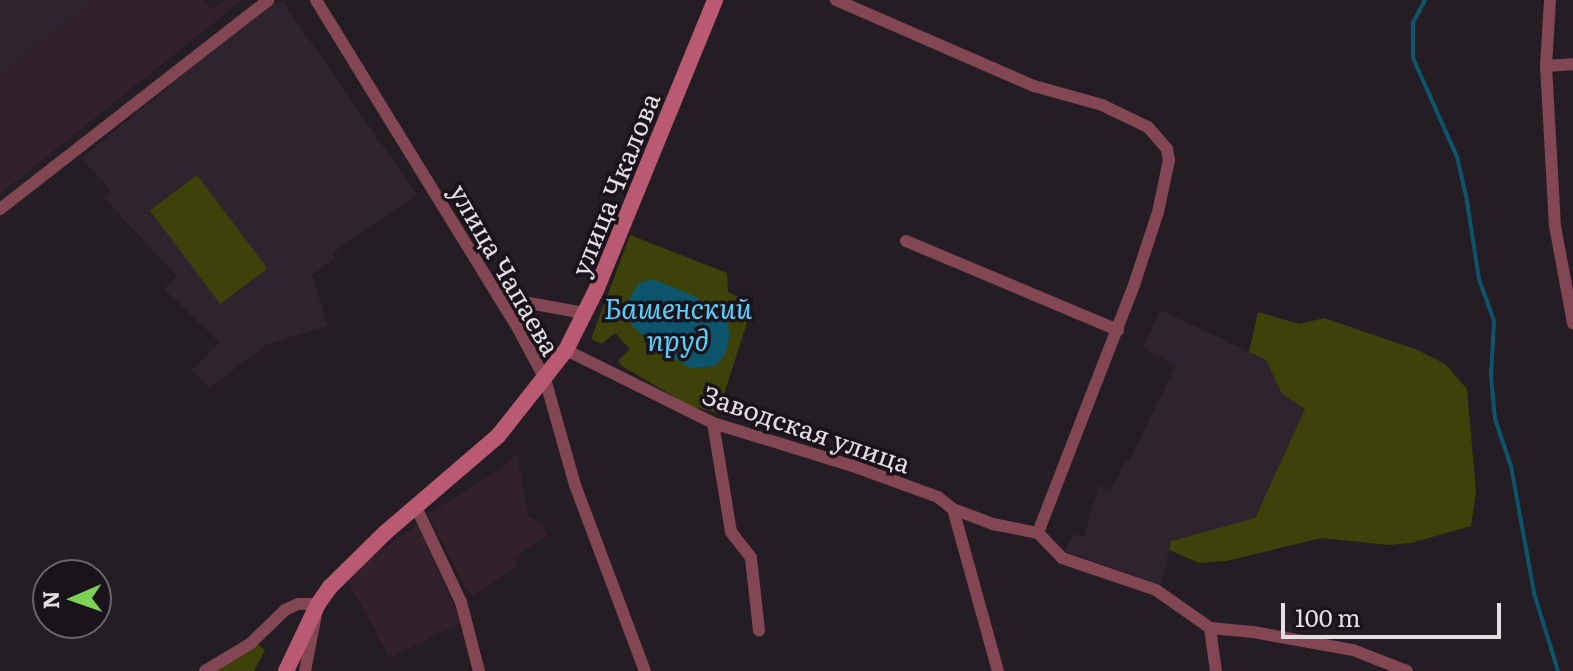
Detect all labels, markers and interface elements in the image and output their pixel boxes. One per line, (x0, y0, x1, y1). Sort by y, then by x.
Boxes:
street label: улица Чкалова (563, 88, 665, 280)
street label: улица Чапаева (444, 178, 568, 360)
water label: Башенский пруд (604, 290, 752, 356)
street label: Заводская улица (699, 378, 915, 478)
north arrow (32, 559, 112, 639)
scale bar (1285, 587, 1505, 637)
text: N (33, 590, 66, 610)
text: 100 m (1295, 599, 1361, 634)

